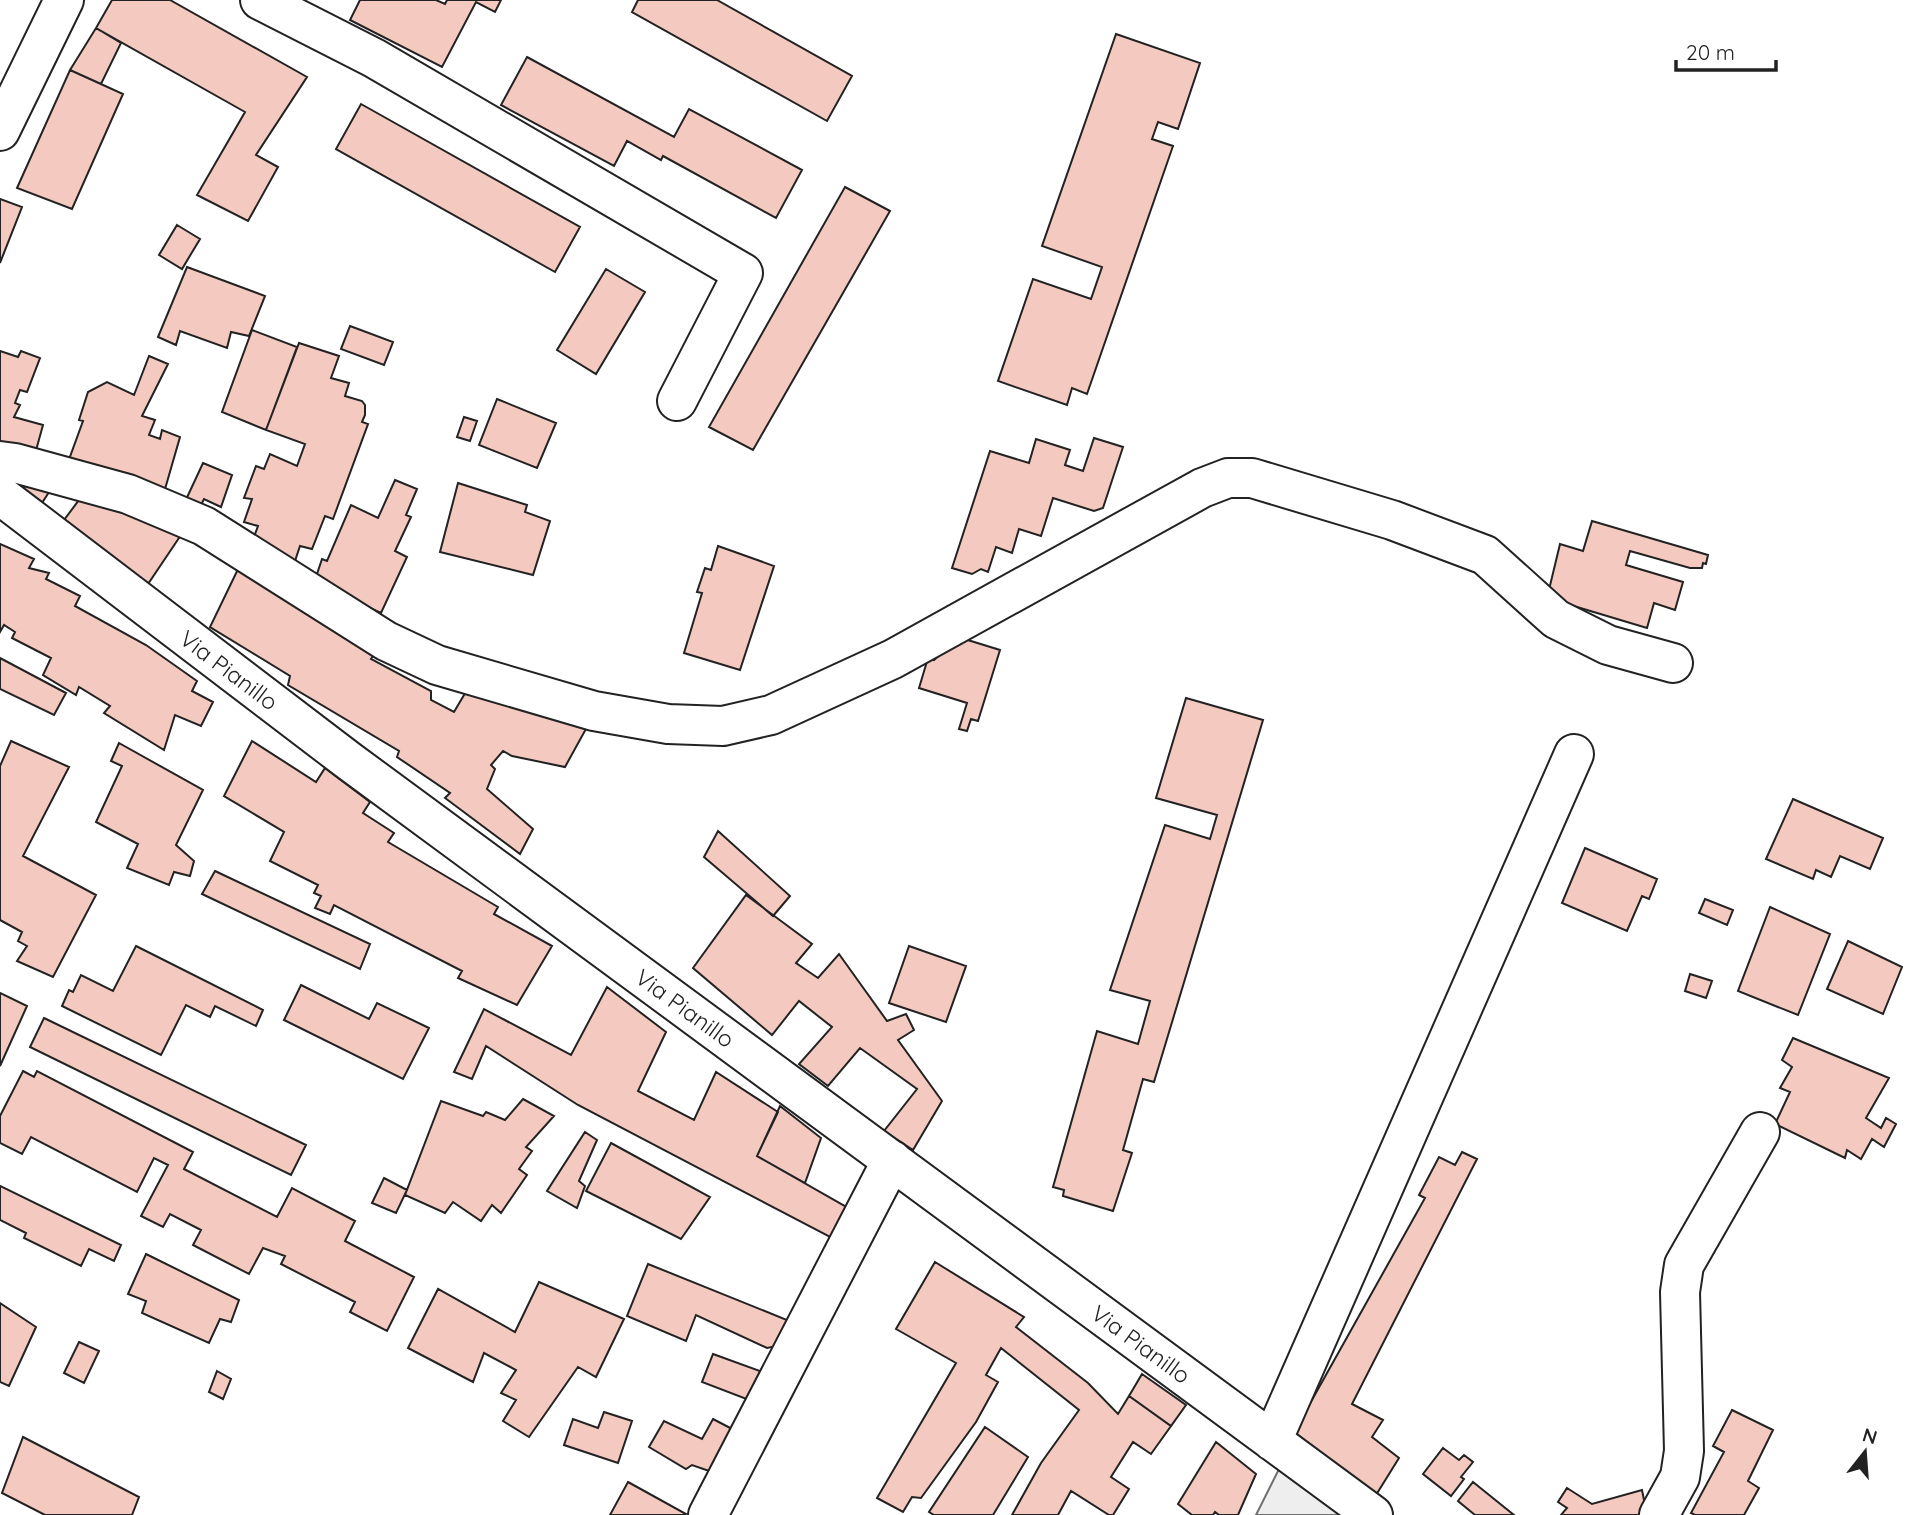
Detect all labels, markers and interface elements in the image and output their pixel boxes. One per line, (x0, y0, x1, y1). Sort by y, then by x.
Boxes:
scale bar (1676, 28, 1776, 72)
text: 20 m (1686, 39, 1735, 65)
street label: Via Pianillo (174, 624, 284, 716)
street label: Via Pianillo (630, 962, 740, 1054)
street label: Via Pianillo (1086, 1298, 1196, 1390)
north arrow (1830, 1417, 1900, 1487)
text: N (1860, 1422, 1880, 1449)

